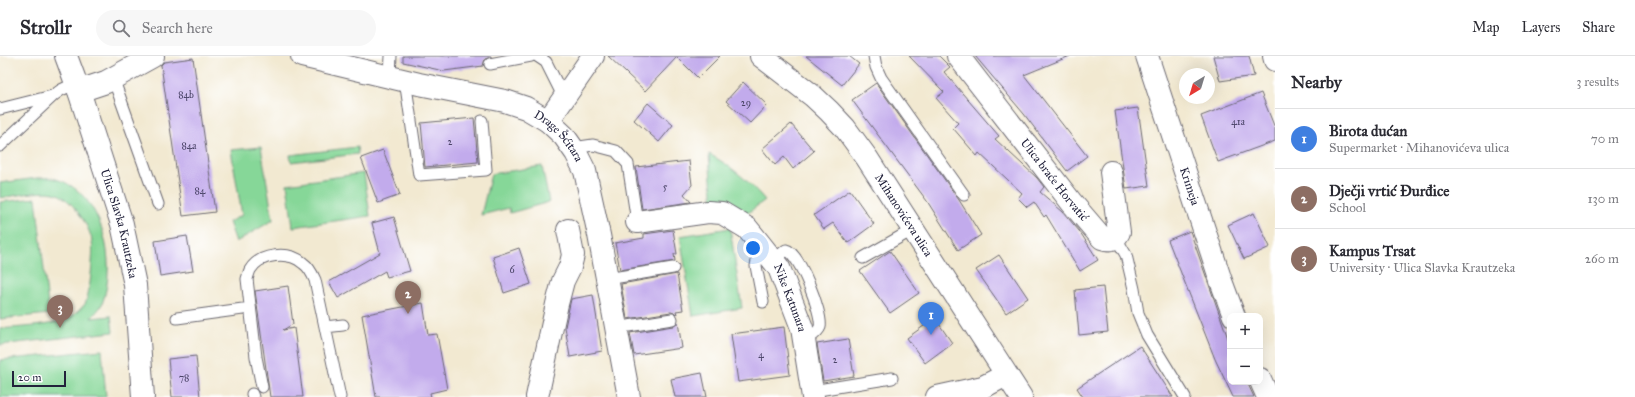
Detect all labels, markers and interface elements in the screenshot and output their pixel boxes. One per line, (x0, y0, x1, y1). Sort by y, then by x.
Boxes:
search box (96, 10, 376, 46)
text: Strollr (20, 16, 72, 39)
icon: search (110, 17, 132, 39)
text: Search here (142, 19, 213, 37)
text: Map (1472, 19, 1500, 36)
text: Layers (1522, 19, 1560, 36)
text: Share (1582, 19, 1615, 36)
north arrow (1179, 68, 1215, 104)
text: Nearby (1291, 72, 1342, 93)
text: 3 results (1576, 74, 1619, 90)
house number: 84b (178, 89, 194, 101)
house number: 29 (741, 97, 751, 109)
street label: Drage Šćitara (532, 107, 587, 165)
house number: 41a (1231, 116, 1246, 128)
text: Birota dućan (1329, 122, 1407, 140)
text: 1 (1301, 131, 1307, 147)
text: 70 m (1591, 131, 1619, 147)
house number: 2 (448, 136, 453, 148)
street label: Ulica braće Horvatić (1018, 136, 1092, 225)
house number: 84a (181, 140, 197, 152)
text: Supermarket · Mihanovićeva ulica (1329, 140, 1509, 156)
street label: Krimeja (1177, 165, 1203, 208)
street label: Ulica Slavka Krautzeka (98, 167, 141, 280)
street label: Mihanovićeva ulica (872, 171, 936, 260)
house number: 5 (663, 181, 668, 193)
text: Dječji vrtić Đurđice (1329, 182, 1449, 200)
house number: 84 (195, 185, 206, 197)
text: 2 (1301, 191, 1307, 207)
text: 130 m (1587, 191, 1619, 207)
text: School (1329, 200, 1366, 216)
your location (743, 238, 763, 258)
text: Kampus Trsat (1329, 242, 1415, 260)
text: 3 (1301, 251, 1307, 267)
text: 260 m (1585, 251, 1619, 267)
text: University · Ulica Slavka Krautzeka (1329, 260, 1515, 276)
street label: Nike Katunara (771, 262, 810, 334)
house number: 6 (509, 264, 515, 276)
pin: 2 (395, 281, 421, 314)
pin: 3 (47, 295, 73, 328)
pin: 1 (918, 302, 944, 335)
map controls (1227, 313, 1263, 385)
button: + (1227, 313, 1263, 349)
house number: 4 (758, 349, 764, 361)
button: − (1227, 349, 1263, 385)
house number: 2 (833, 354, 838, 366)
scale bar (12, 369, 66, 388)
text: 20 m (18, 371, 41, 384)
house number: 78 (179, 372, 189, 384)

